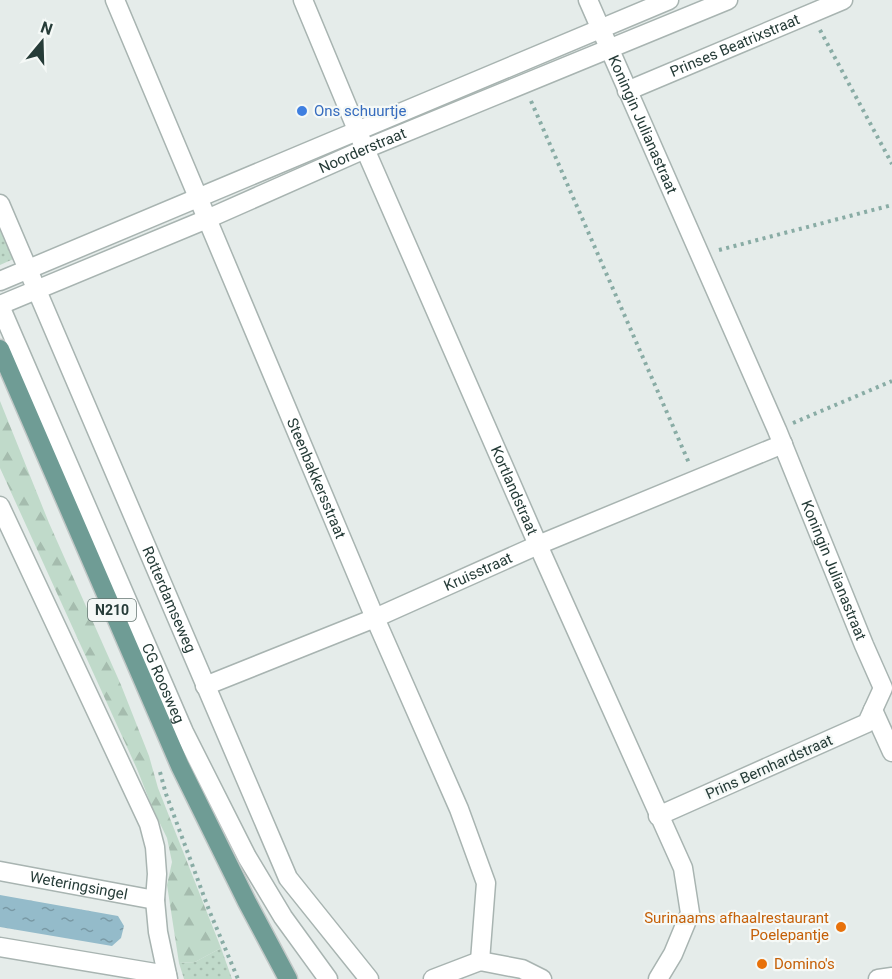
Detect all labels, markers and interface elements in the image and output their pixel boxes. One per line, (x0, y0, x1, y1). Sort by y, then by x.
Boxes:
street label: Prinses Beatrixstraat (667, 10, 802, 81)
north arrow (12, 12, 72, 72)
text: N (38, 17, 55, 39)
street label: Koningin Julianastraat (604, 52, 681, 197)
place label: Ons schuurtje (314, 102, 406, 120)
marker: Ons schuurtje (295, 104, 309, 118)
street label: Noorderstraat (316, 124, 409, 177)
street label: Steenbakkersstraat (283, 415, 350, 542)
street label: Kortlandstraat (487, 443, 542, 538)
street label: Koningin Julianastraat (797, 498, 870, 643)
street label: Rotterdamseweg (138, 544, 200, 655)
street label: Kruisstraat (441, 549, 515, 595)
road number: N210 (88, 599, 136, 621)
street label: CG Roosweg (138, 640, 188, 726)
street label: Prins Bernhardstraat (703, 731, 835, 803)
street label: Weteringsingel (28, 868, 129, 904)
place label: Surinaams afhaalrestaurant Poelepantje (644, 909, 829, 944)
marker: Surinaams afhaalrestaurant Poelepantje (834, 920, 848, 934)
place label: Domino's (774, 955, 835, 973)
marker: Domino's (755, 957, 769, 971)

